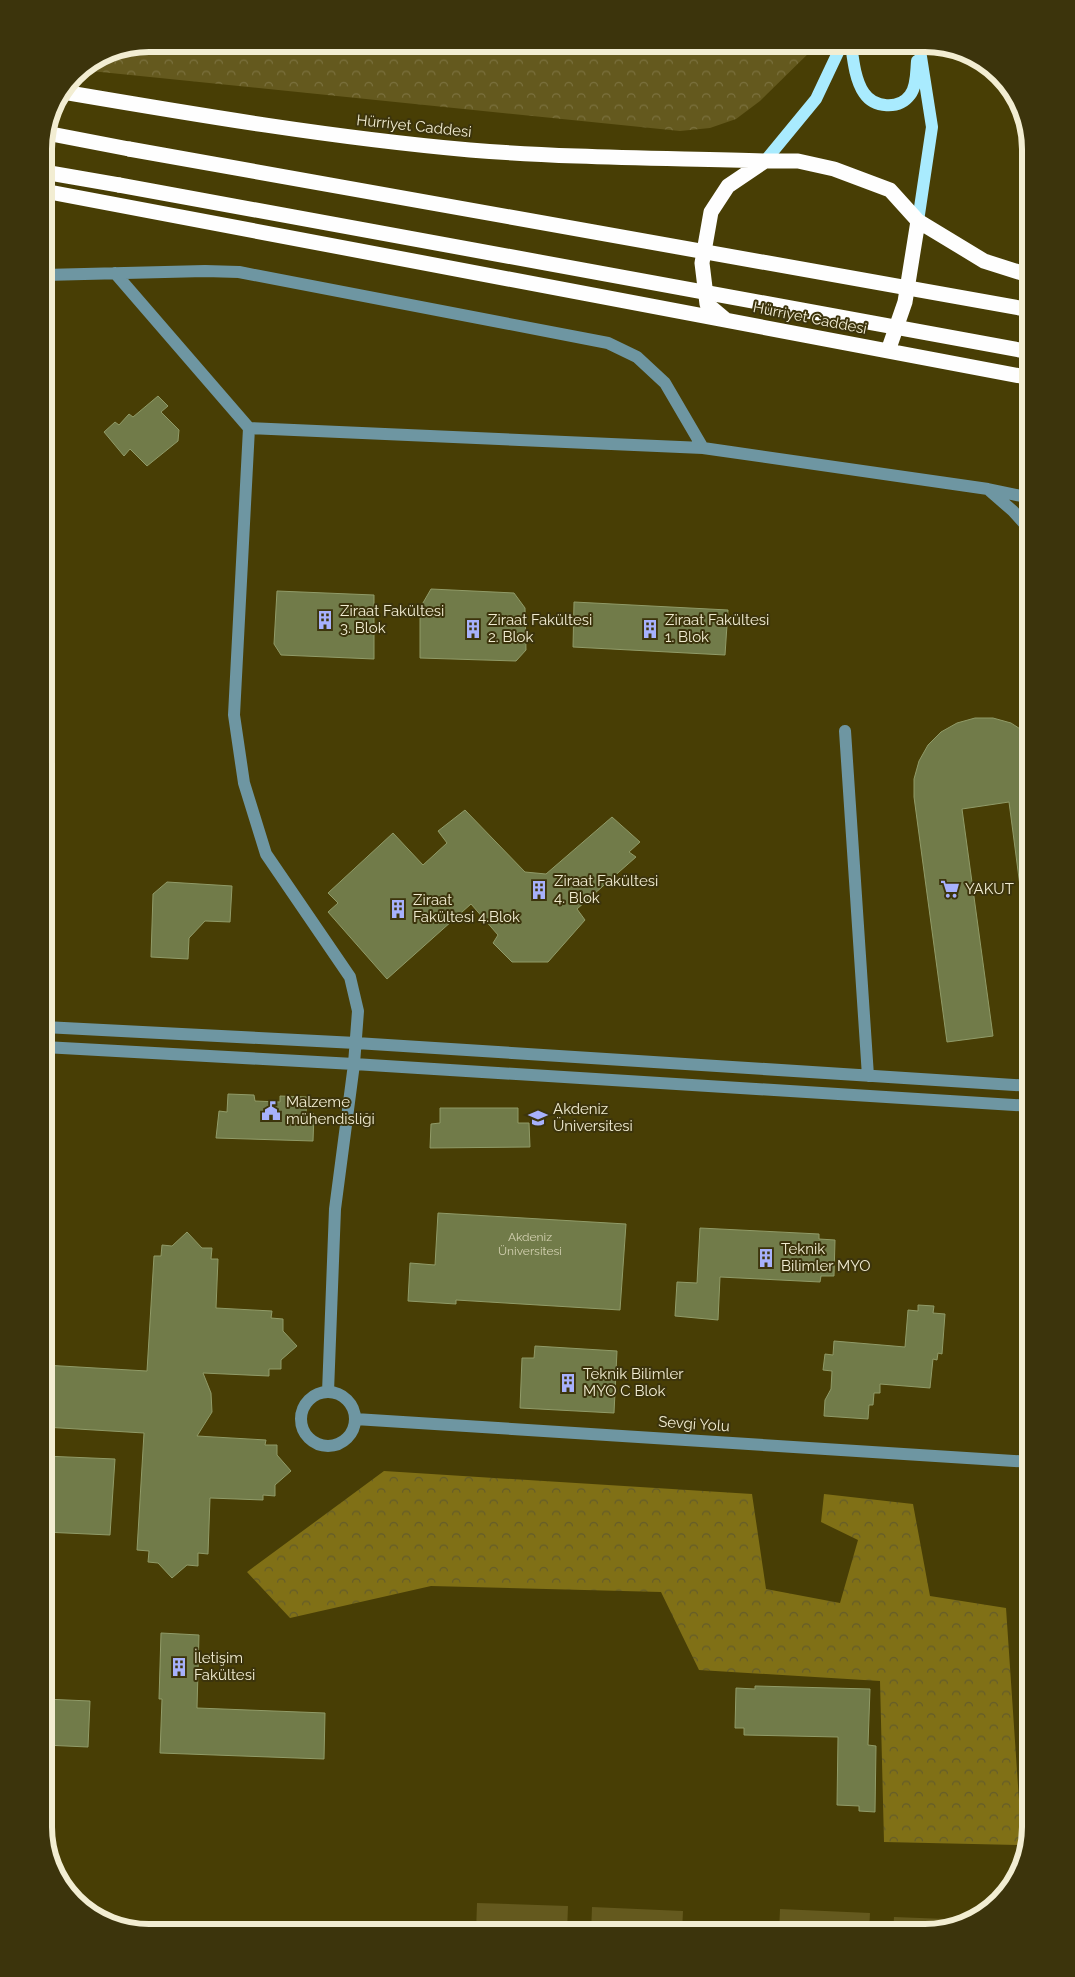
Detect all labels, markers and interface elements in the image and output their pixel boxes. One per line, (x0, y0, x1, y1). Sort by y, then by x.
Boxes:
street label: Hürriyet Caddesi (356, 111, 472, 141)
street label: Hürriyet Caddesi (752, 298, 868, 338)
place label: Ziraat Fakültesi 3. Blok (340, 602, 444, 637)
building icon: Ziraat Fakültesi 3. Blok (314, 609, 336, 631)
place label: Ziraat Fakültesi 2. Blok (488, 611, 592, 646)
place label: Ziraat Fakültesi 1. Blok (665, 611, 769, 646)
building icon: Ziraat Fakültesi 2. Blok (462, 618, 484, 640)
building icon: Ziraat Fakültesi 1. Blok (639, 618, 661, 640)
place label: Ziraat Fakültesi 4. Blok (554, 872, 658, 907)
supermarket icon: YAKUT (939, 878, 961, 900)
building icon: Ziraat Fakültesi 4. Blok (528, 879, 550, 901)
place label: YAKUT (965, 880, 1014, 898)
place label: Ziraat Fakültesi 4.Blok (413, 891, 520, 926)
building icon: Ziraat Fakültesi 4.Blok (387, 898, 409, 920)
place label: Malzeme mühendisliği (286, 1093, 375, 1128)
public building icon: Malzeme mühendisliği (260, 1100, 282, 1122)
place label: Akdeniz Üniversitesi (553, 1100, 633, 1135)
school or university icon: Akdeniz Üniversitesi (527, 1107, 549, 1129)
house number: Akdeniz Üniversitesi (498, 1230, 562, 1258)
place label: Teknik Bilimler MYO (781, 1240, 871, 1275)
building icon: Teknik Bilimler MYO (755, 1247, 777, 1269)
place label: Teknik Bilimler MYO C Blok (583, 1365, 684, 1400)
building icon: Teknik Bilimler MYO C Blok (557, 1372, 579, 1394)
street label: Sevgi Yolu (658, 1413, 730, 1435)
place label: İletişim Fakültesi (194, 1648, 255, 1684)
building icon: İletişim Fakültesi (168, 1656, 190, 1678)

